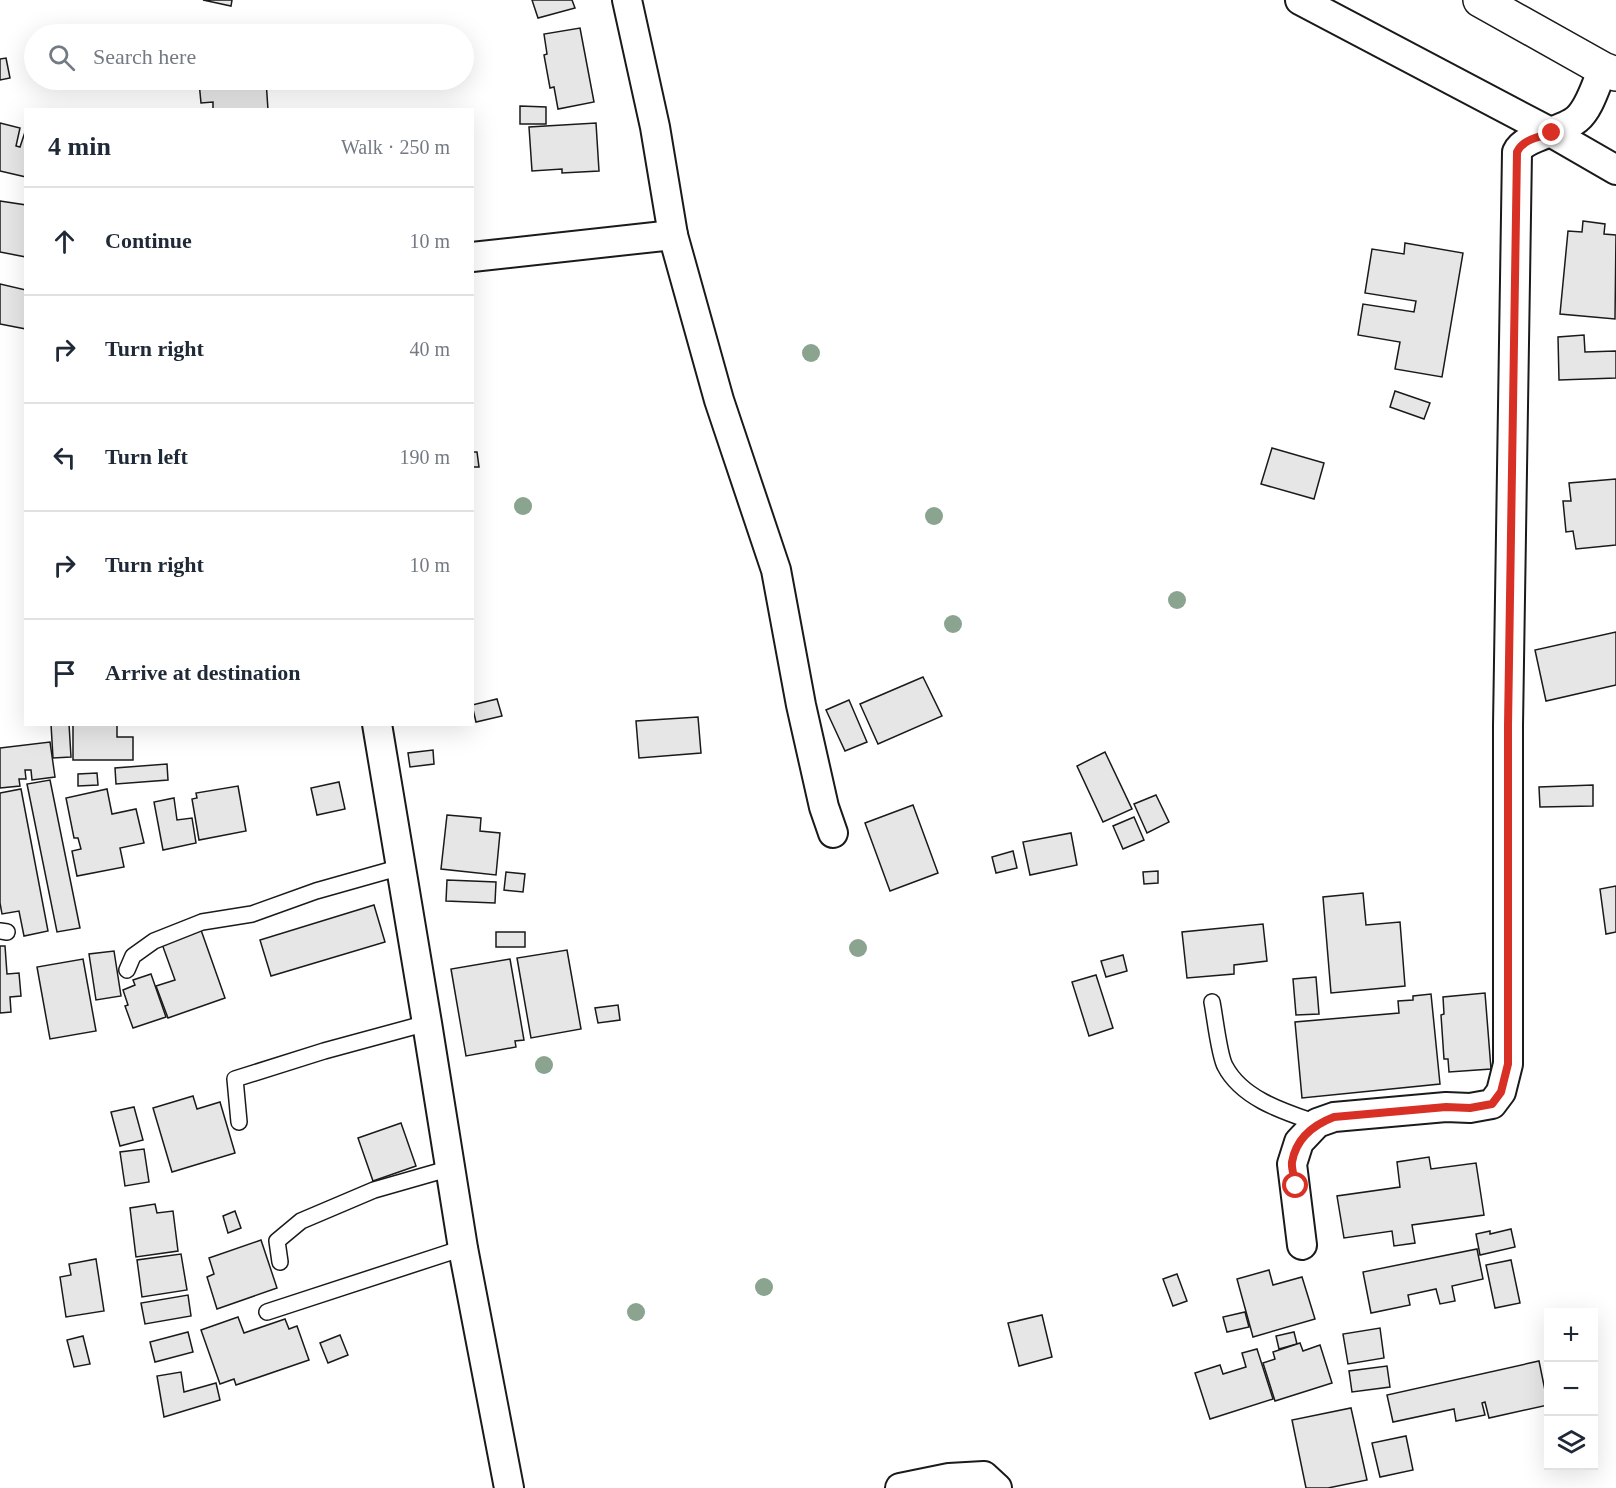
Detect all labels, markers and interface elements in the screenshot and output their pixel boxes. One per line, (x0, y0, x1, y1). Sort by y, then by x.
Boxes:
search box (24, 24, 474, 90)
icon: search (45, 41, 78, 74)
text: Search here (93, 44, 196, 69)
route end (1538, 119, 1564, 145)
text: 4 min (48, 132, 111, 161)
text: Walk · 250 m (341, 136, 450, 158)
icon: ahead (48, 225, 81, 258)
text: Continue (105, 228, 192, 253)
text: 10 m (409, 230, 450, 252)
icon: right (48, 333, 81, 366)
text: Turn right (105, 336, 204, 361)
text: 40 m (409, 338, 450, 360)
icon: left (48, 441, 81, 474)
text: Turn left (105, 444, 188, 469)
text: 190 m (399, 446, 450, 468)
icon: right (48, 549, 81, 582)
text: Turn right (105, 552, 204, 577)
text: 10 m (409, 554, 450, 576)
icon: arrive (48, 657, 81, 690)
text: Arrive at destination (105, 660, 301, 685)
route start (1282, 1172, 1308, 1198)
map controls (1544, 1308, 1598, 1470)
button: + (1544, 1308, 1598, 1362)
button: − (1544, 1362, 1598, 1416)
button: layers (1544, 1416, 1598, 1470)

